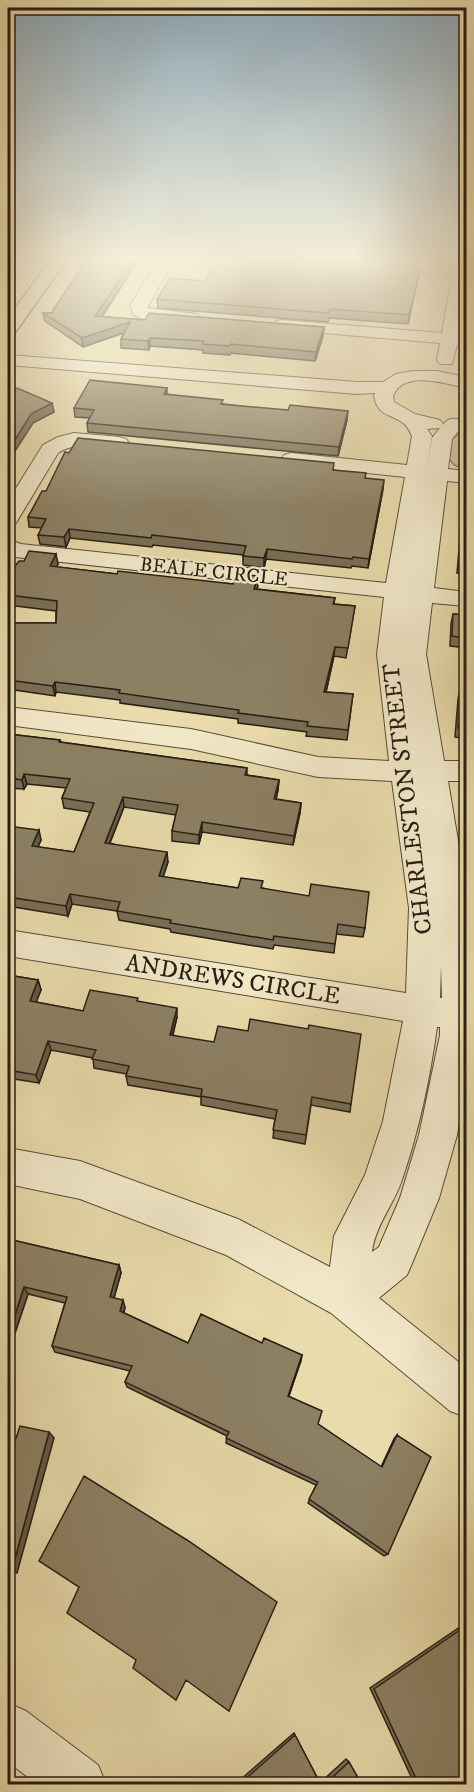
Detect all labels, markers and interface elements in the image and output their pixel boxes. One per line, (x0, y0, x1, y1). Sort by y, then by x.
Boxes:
street label: BEALE CIRCLE (138, 552, 289, 593)
street label: CHARLESTON STREET (376, 662, 440, 936)
street label: ANDREWS CIRCLE (123, 948, 342, 1012)

